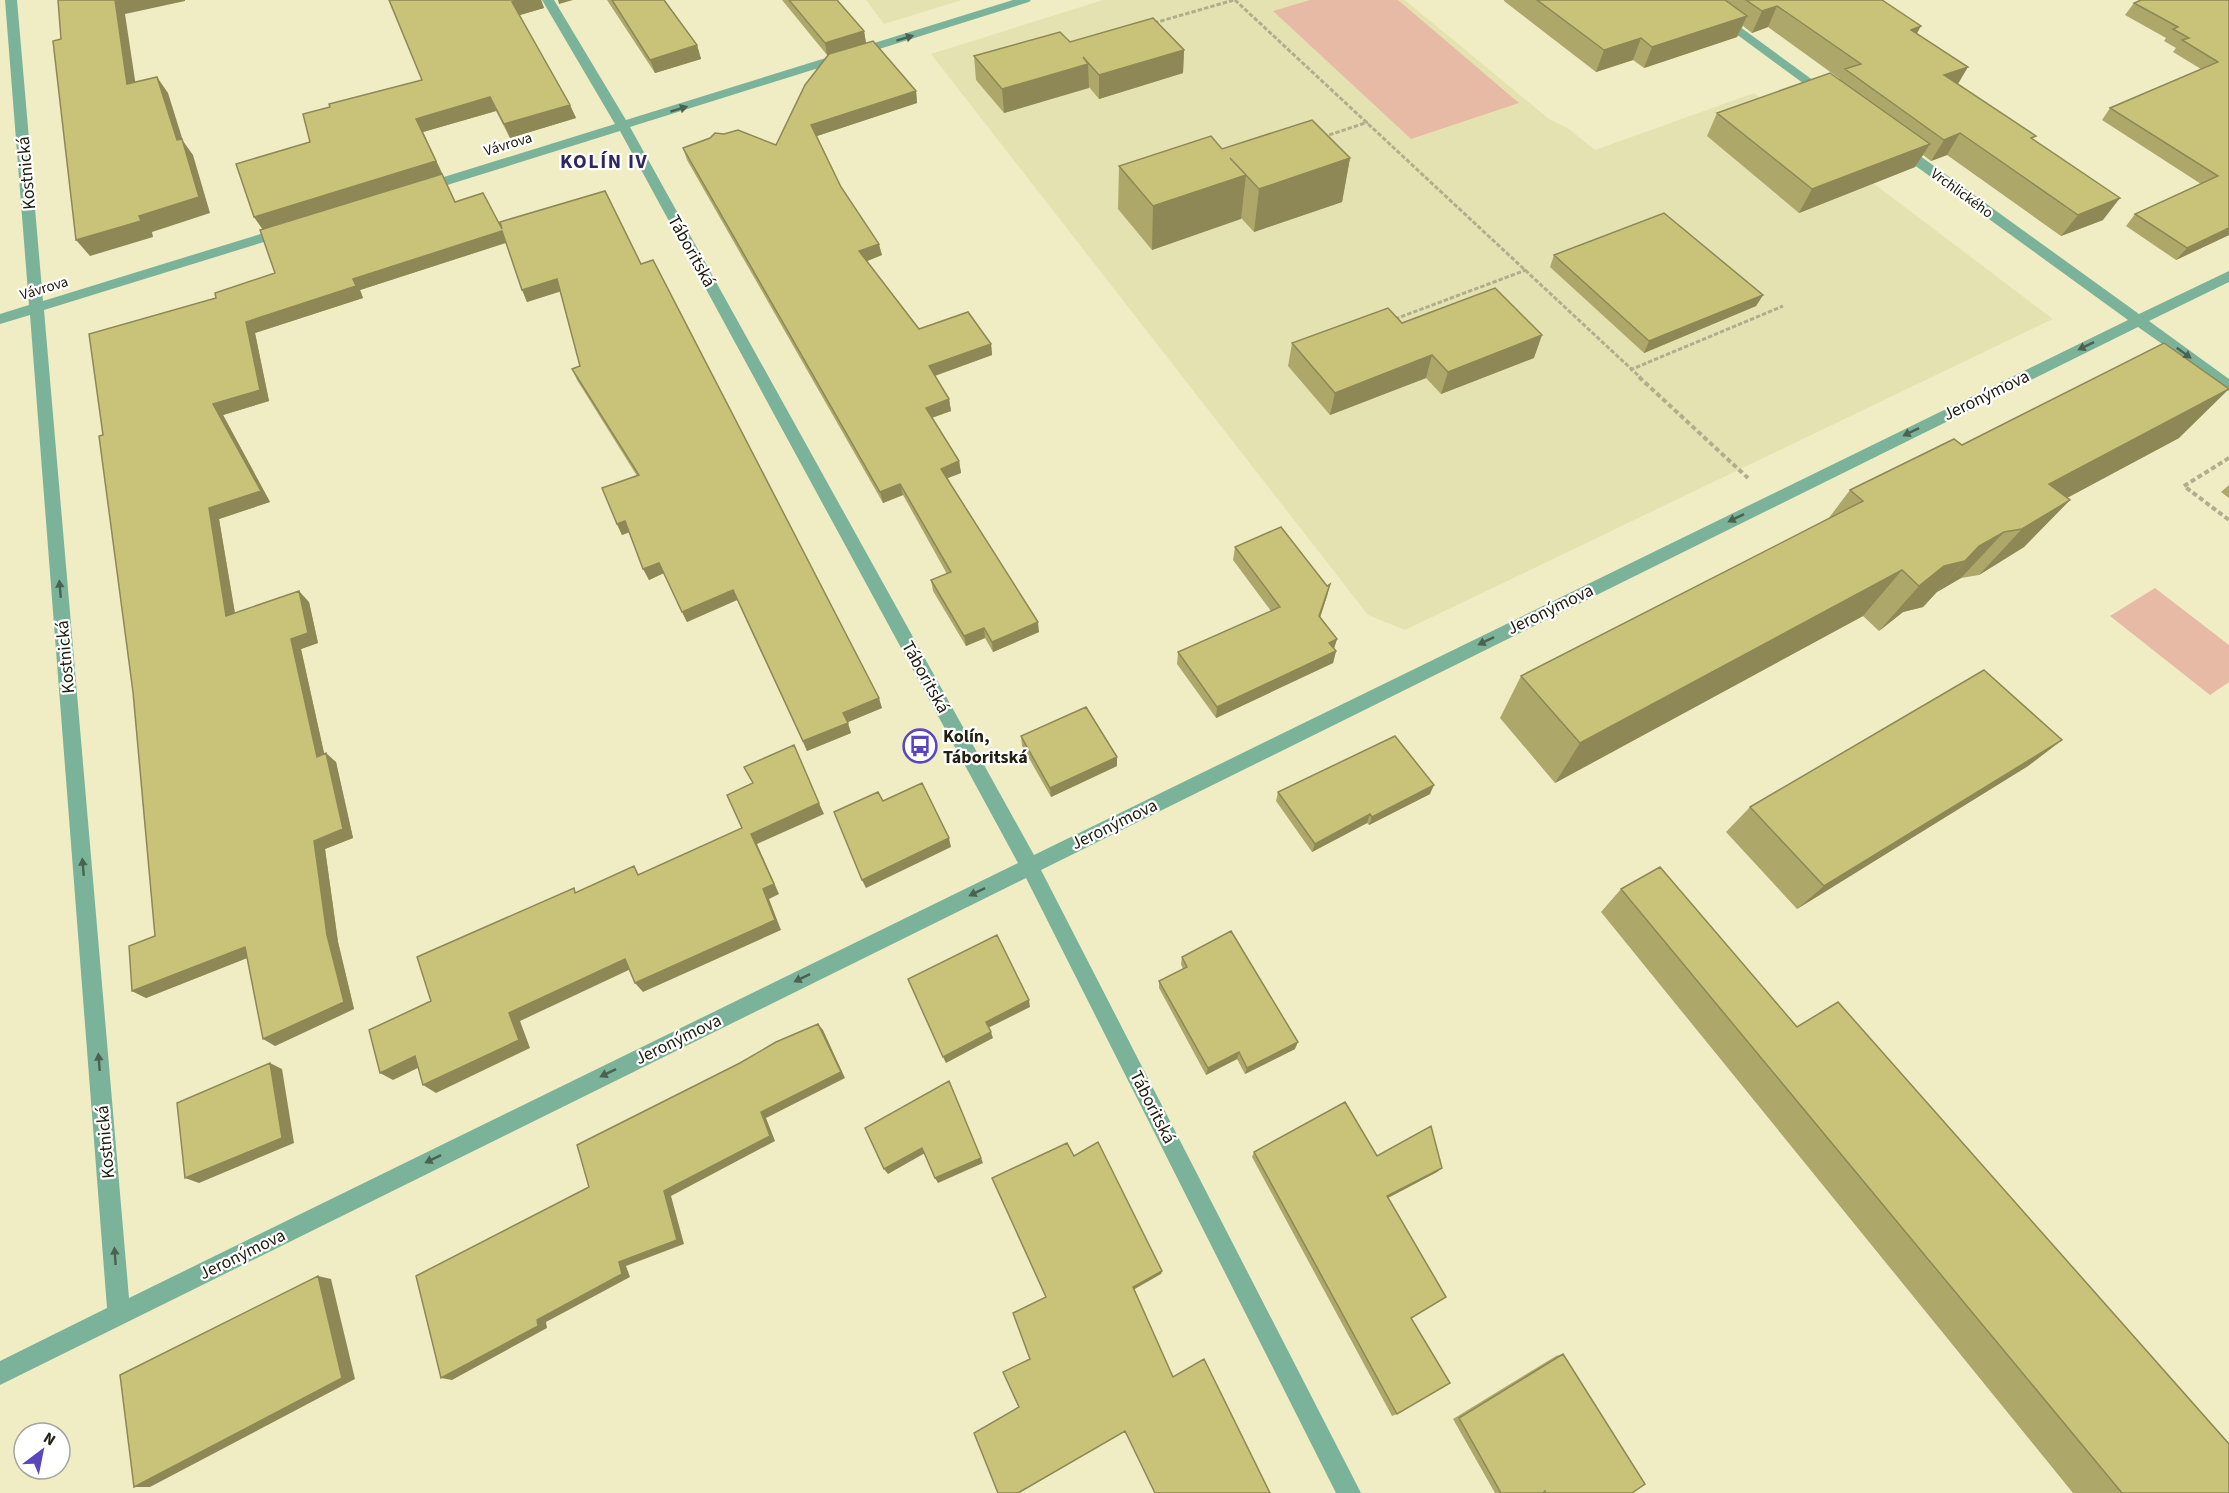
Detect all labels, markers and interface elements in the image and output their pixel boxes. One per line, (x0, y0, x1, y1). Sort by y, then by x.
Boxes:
one-way arrow (896, 33, 914, 42)
one-way arrow (670, 103, 688, 113)
street label: Vávrova (481, 127, 535, 162)
street label: Kostnická (11, 135, 42, 211)
district label: KOLÍN IV (560, 148, 648, 176)
street label: Vrchlického (1926, 164, 1997, 223)
street label: Táboritská (661, 211, 722, 292)
street label: Vávrova (17, 271, 71, 306)
one-way arrow (2077, 341, 2094, 351)
one-way arrow (2175, 347, 2191, 359)
street label: Jeronýmova (1939, 364, 2034, 427)
one-way arrow (1902, 427, 1919, 436)
one-way arrow (1727, 513, 1744, 522)
street label: Jeronýmova (1503, 578, 1598, 641)
one-way arrow (55, 580, 65, 599)
street label: Kostnická (50, 619, 81, 695)
one-way arrow (1477, 636, 1494, 646)
street label: Táboritská (895, 637, 956, 718)
place label: Kolín, Táboritská (943, 724, 1028, 770)
bus stop icon: Kolín, Táboritská (902, 728, 938, 764)
street label: Jeronýmova (1067, 793, 1162, 856)
one-way arrow (78, 858, 88, 877)
one-way arrow (968, 886, 986, 896)
one-way arrow (793, 972, 811, 982)
street label: Jeronýmova (631, 1008, 726, 1071)
one-way arrow (94, 1052, 104, 1071)
street label: Táboritská (1123, 1066, 1182, 1148)
one-way arrow (600, 1069, 617, 1078)
street label: Kostnická (90, 1104, 121, 1180)
one-way arrow (425, 1155, 442, 1164)
street label: Jeronýmova (195, 1223, 290, 1286)
one-way arrow (110, 1247, 120, 1266)
north arrow (12, 1421, 72, 1481)
text: N (39, 1427, 60, 1451)

